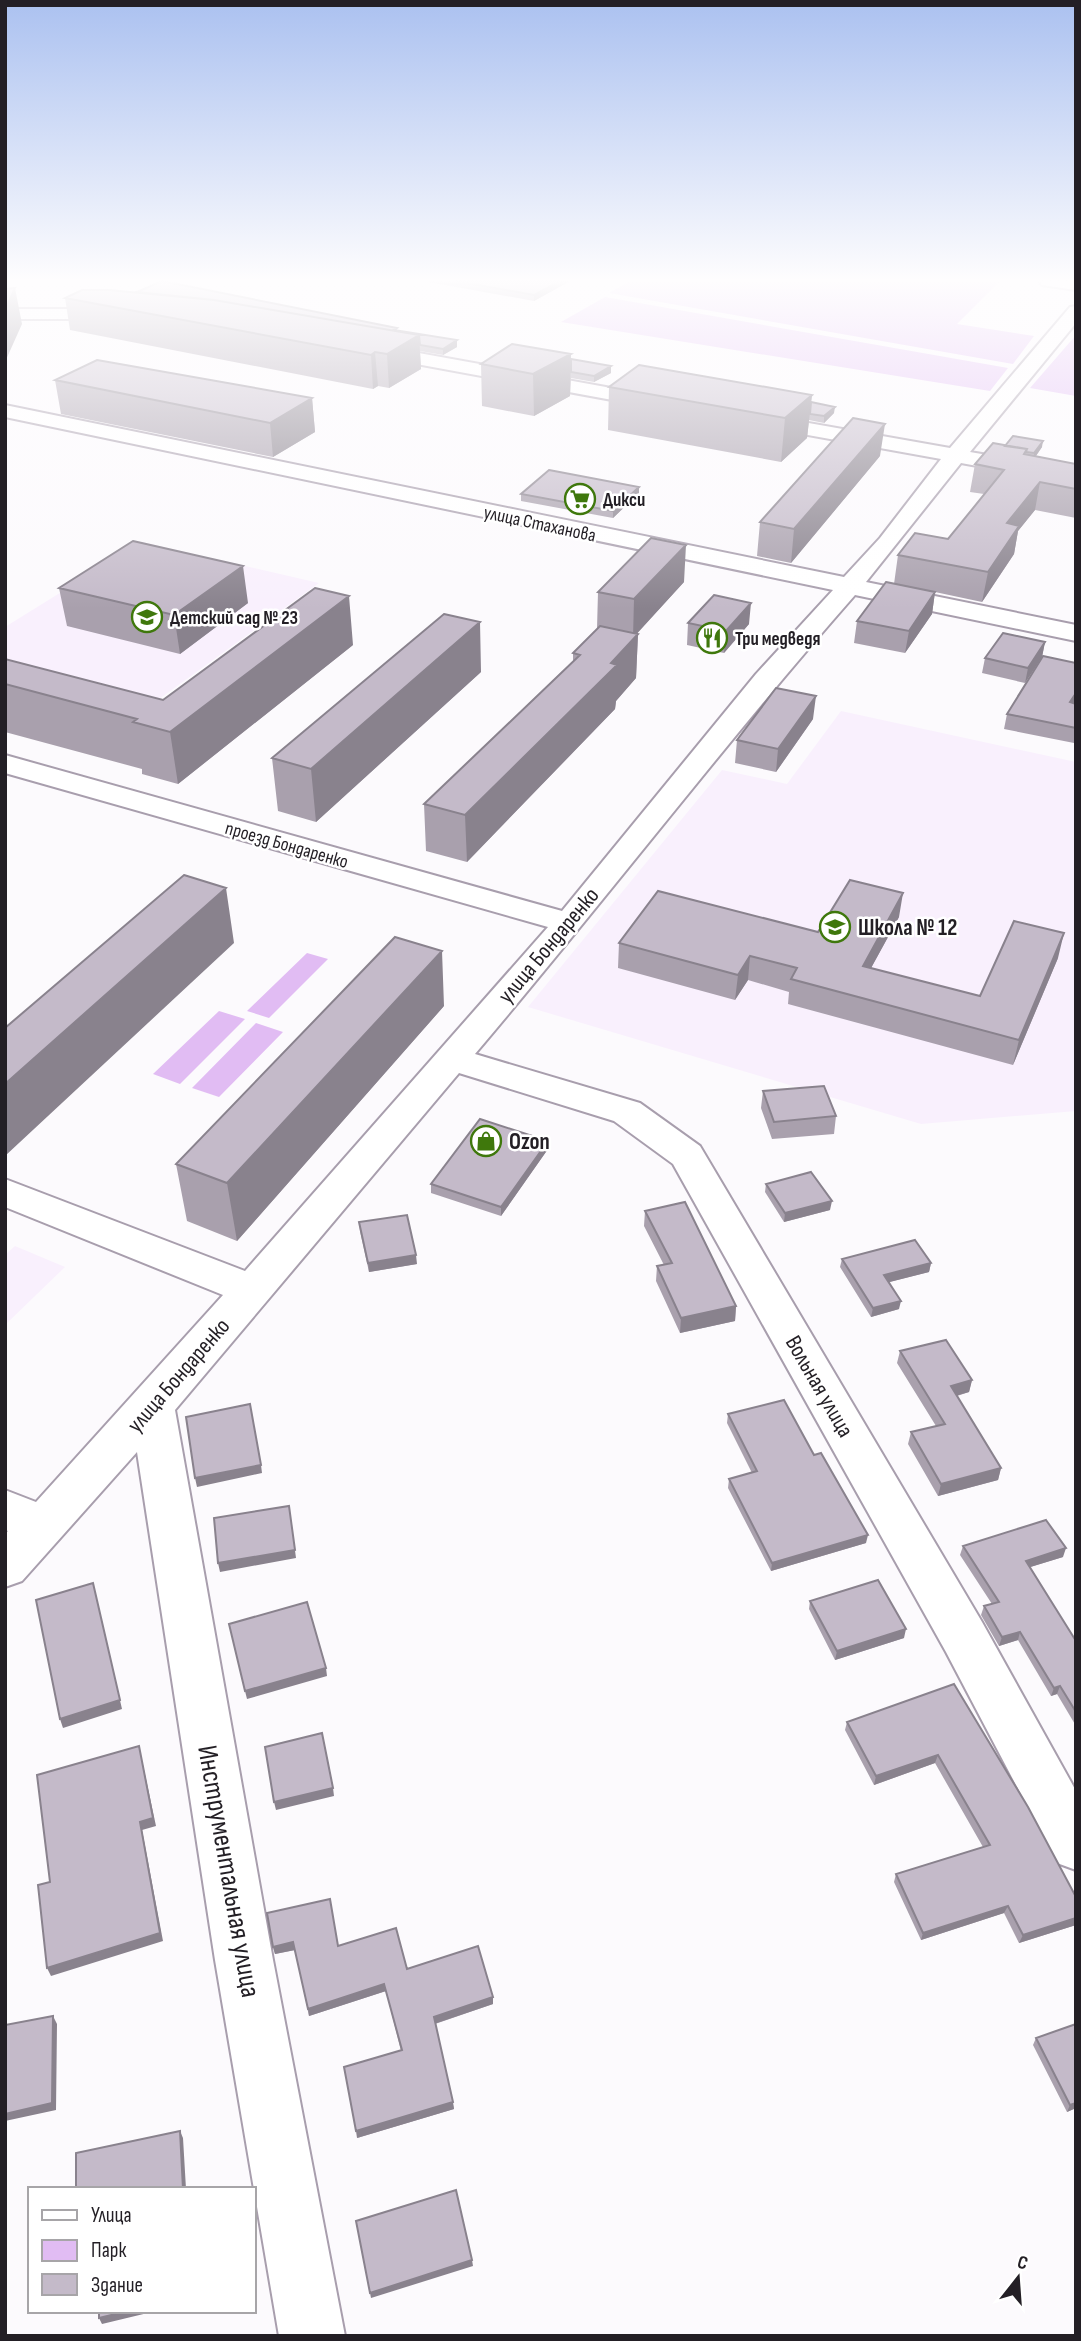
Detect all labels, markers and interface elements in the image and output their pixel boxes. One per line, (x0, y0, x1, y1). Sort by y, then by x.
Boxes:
supermarket icon: Дикси (563, 482, 597, 516)
place label: Дикси (603, 489, 645, 512)
street label: улица Стаханова (482, 501, 598, 548)
school or university icon: Детский сад № 23 (130, 600, 164, 634)
place label: Детский сад № 23 (170, 607, 298, 630)
restaurant icon: Три медведя (695, 621, 729, 655)
place label: Три медведя (735, 628, 820, 651)
street label: проезд Бондаренко (222, 817, 351, 874)
street label: улица Бондаренко (492, 882, 605, 1009)
school or university icon: Школа № 12 (818, 910, 852, 944)
place label: Школа № 12 (858, 914, 957, 942)
shop icon: Ozon (469, 1124, 503, 1158)
place label: Ozon (509, 1128, 550, 1156)
street label: улица Бондаренко (121, 1313, 236, 1439)
street label: Вольная улица (779, 1331, 859, 1442)
street label: Инструментальная улица (190, 1743, 267, 2000)
legend (28, 2187, 256, 2313)
text: Улица (91, 2203, 132, 2228)
text: Парк (91, 2238, 126, 2263)
north arrow (983, 2243, 1053, 2313)
text: С (1015, 2251, 1031, 2276)
text: Здание (91, 2273, 143, 2298)

